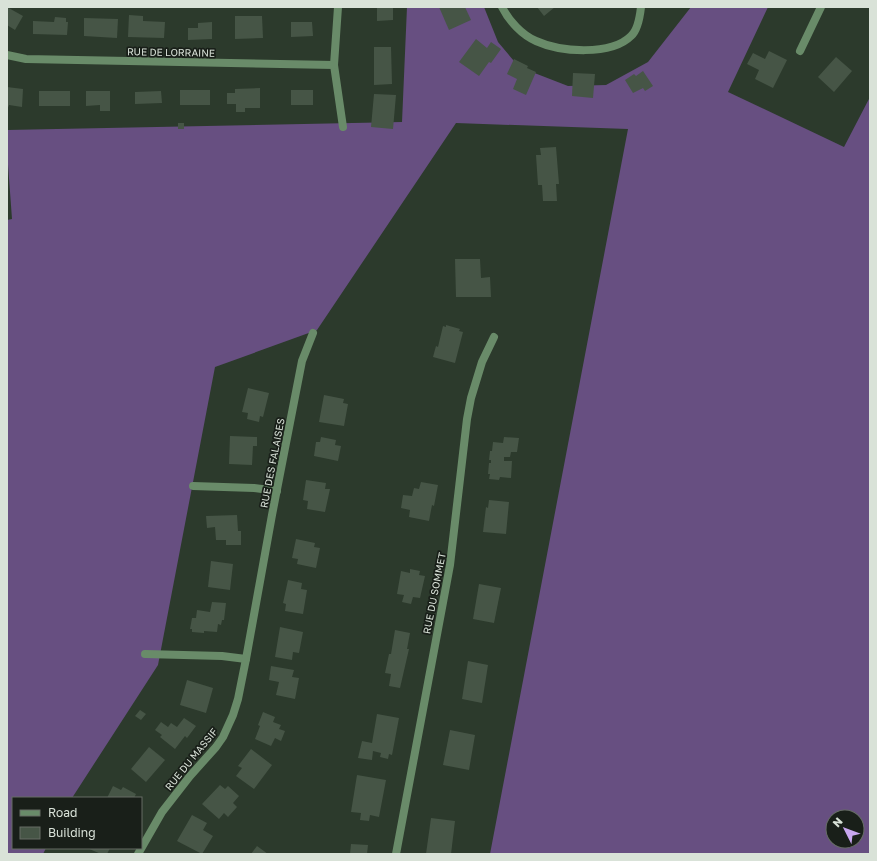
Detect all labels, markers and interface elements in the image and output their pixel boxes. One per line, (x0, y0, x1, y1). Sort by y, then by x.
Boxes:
street label: RUE DE LORRAINE (127, 45, 215, 59)
street label: RUE DES FALAISES (257, 417, 287, 509)
street label: RUE DU SOMMET (420, 551, 448, 635)
street label: RUE DU MASSIF (162, 725, 220, 793)
legend (12, 797, 142, 849)
text: Road (48, 805, 77, 820)
north arrow (825, 809, 865, 849)
text: N (830, 815, 845, 829)
text: Building (48, 825, 96, 840)

